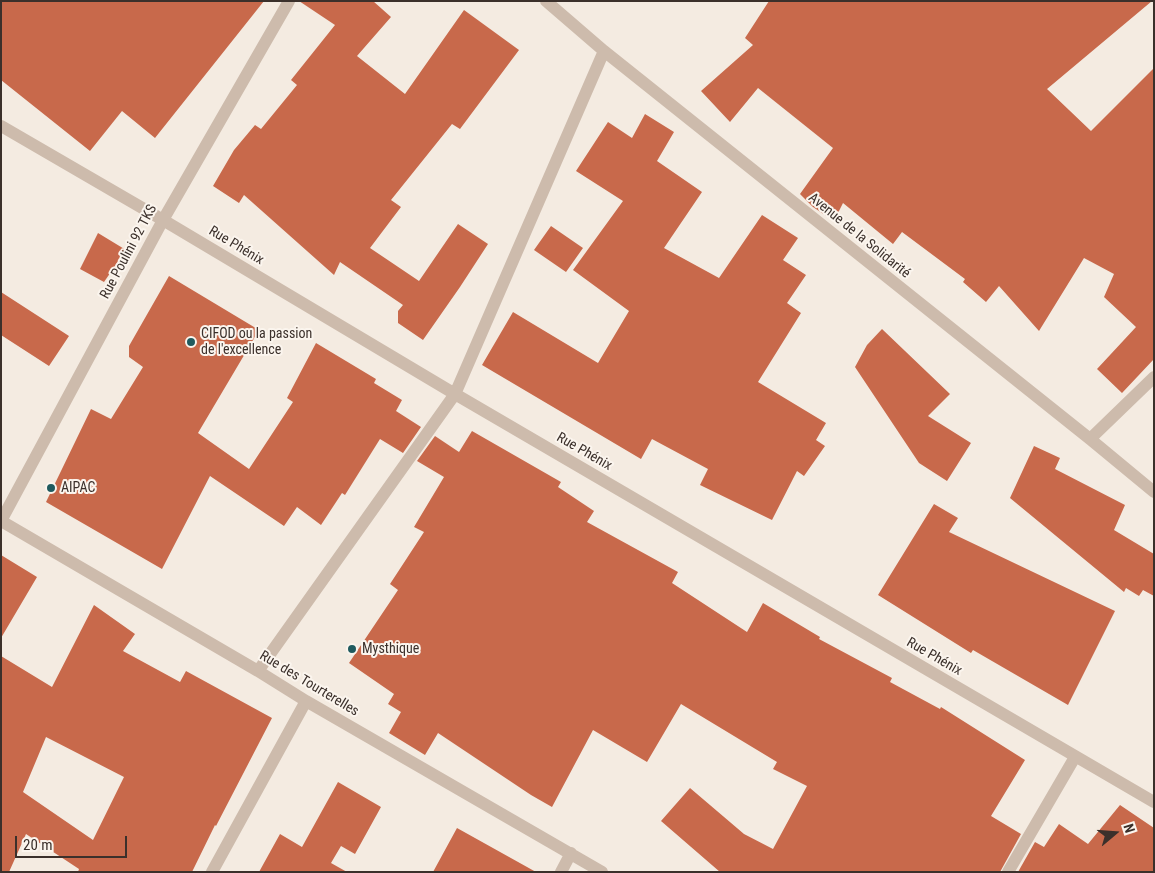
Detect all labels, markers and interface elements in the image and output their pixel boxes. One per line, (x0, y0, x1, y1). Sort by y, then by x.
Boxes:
street label: Avenue de la Solidarité (805, 190, 913, 282)
street label: Rue Poulini 92 TKS (97, 202, 161, 302)
street label: Rue Phénix (205, 223, 267, 269)
place label: CIFOD ou la passion de l'excellence (201, 326, 312, 358)
marker: CIFOD ou la passion de l'excellence (185, 336, 197, 348)
street label: Rue Phénix (553, 429, 615, 475)
place label: AIPAC (61, 480, 95, 496)
marker: AIPAC (45, 482, 57, 494)
street label: Rue Phénix (903, 634, 965, 680)
place label: Mysthique (362, 641, 419, 657)
marker: Mysthique (346, 643, 358, 655)
street label: Rue des Tourterelles (256, 648, 362, 720)
north arrow (1090, 808, 1140, 858)
text: N (1120, 822, 1138, 835)
scale bar (18, 826, 130, 858)
text: 20 m (23, 836, 53, 854)

